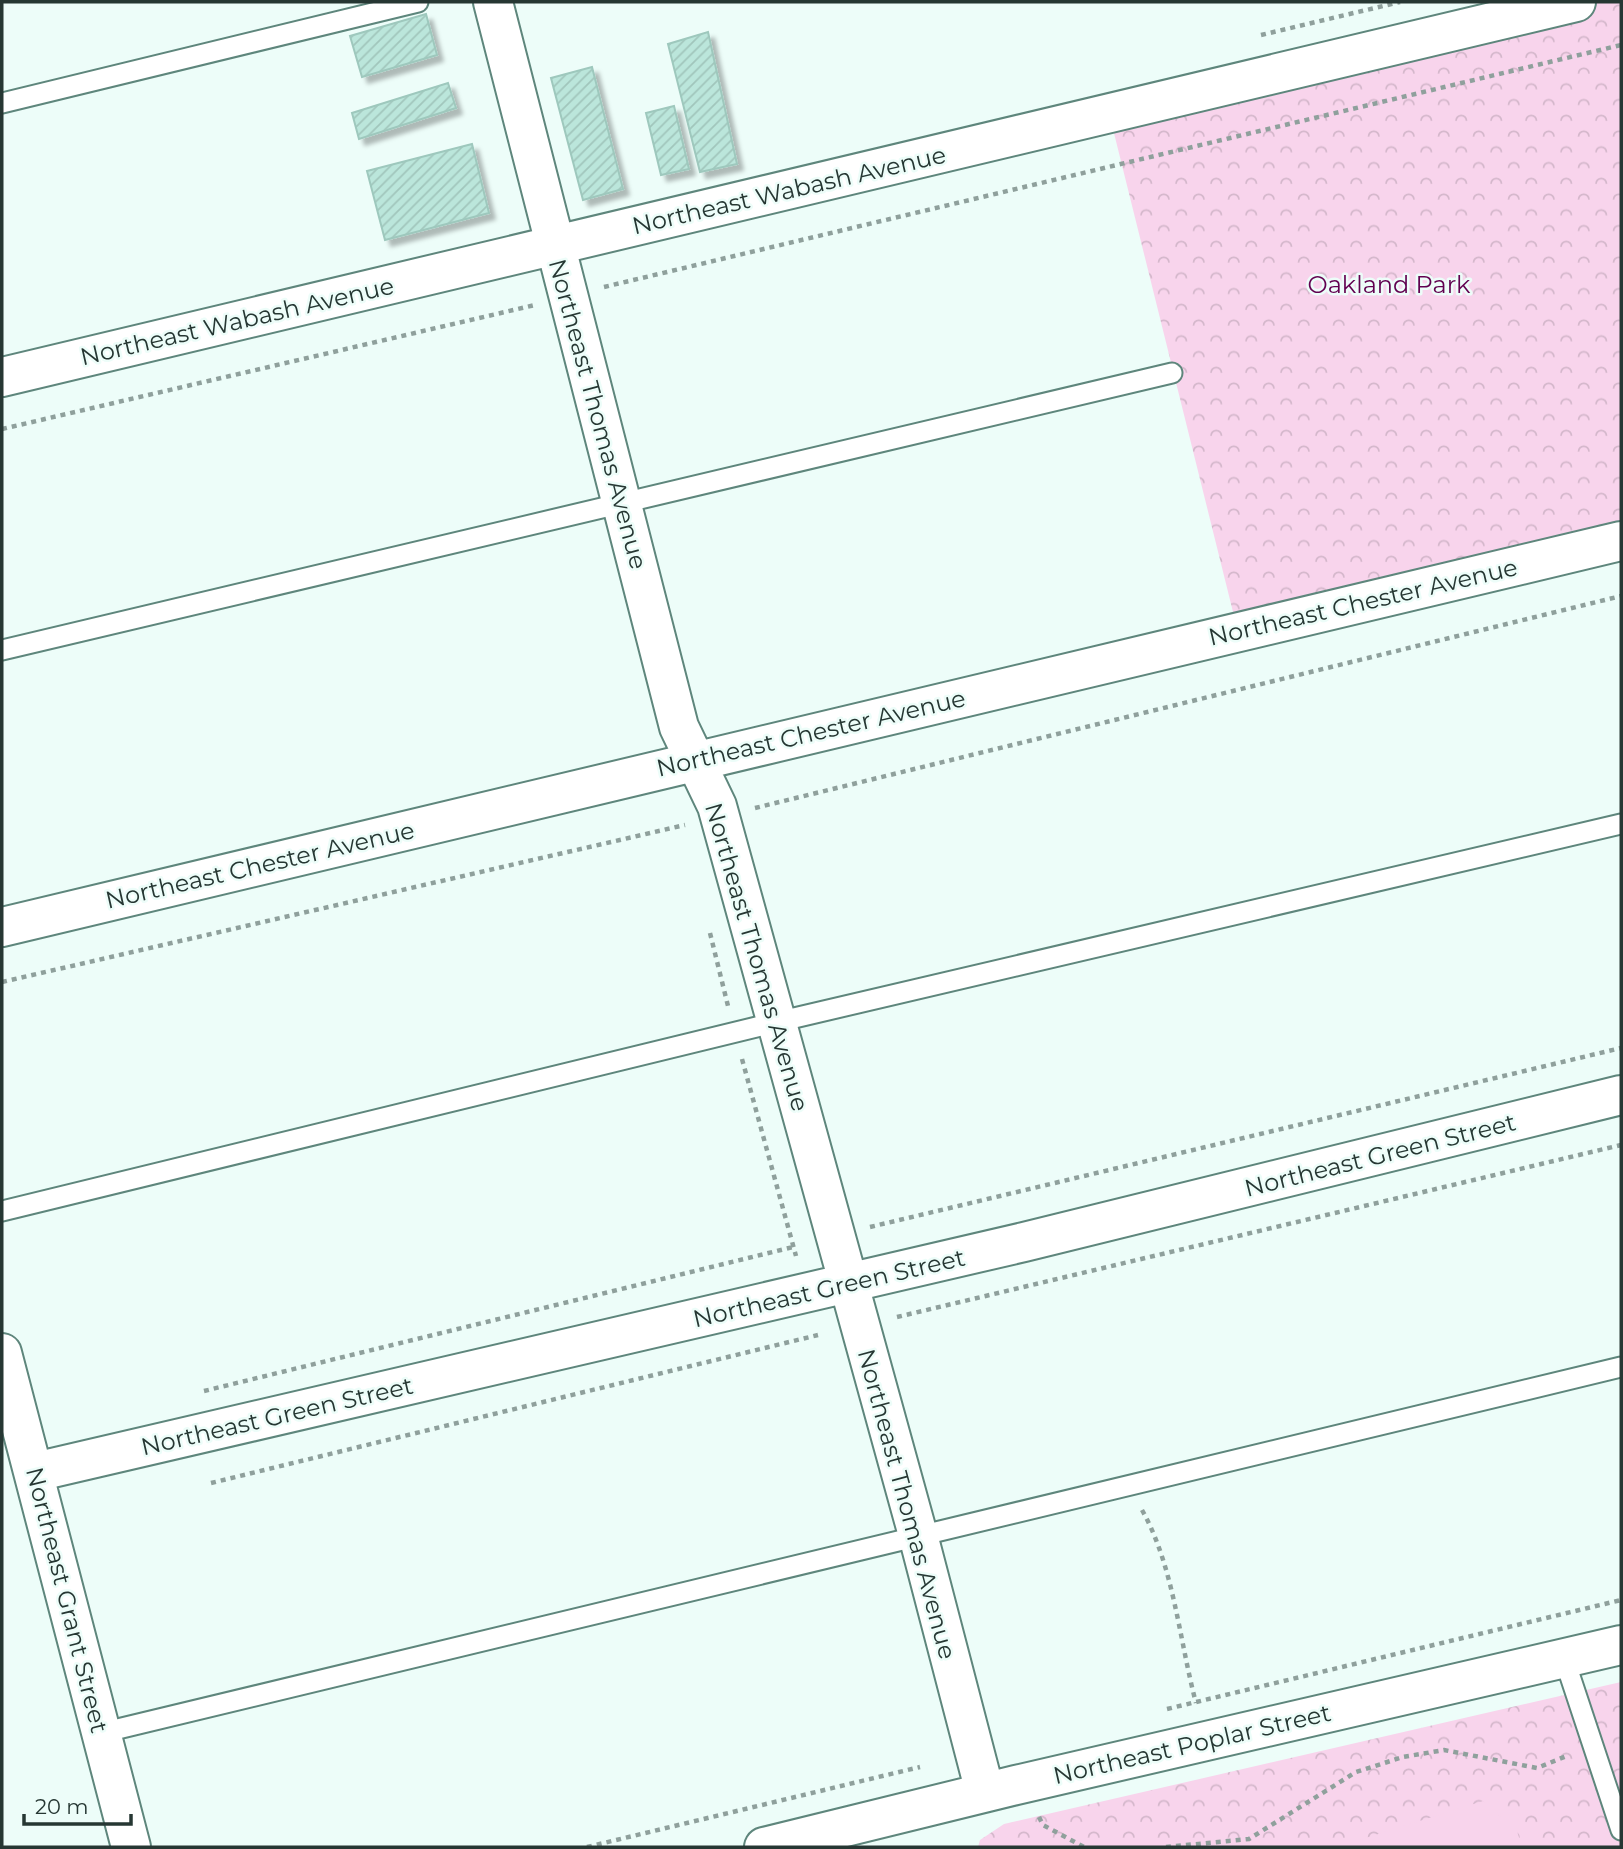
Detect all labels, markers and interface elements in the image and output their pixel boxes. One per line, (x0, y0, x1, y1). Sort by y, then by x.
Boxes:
street label: Northeast Wabash Avenue (629, 140, 949, 240)
street label: Northeast Thomas Avenue (543, 256, 653, 572)
park label: Oakland Park (1308, 270, 1471, 299)
street label: Northeast Wabash Avenue (77, 271, 397, 371)
street label: Northeast Chester Avenue (1206, 552, 1520, 652)
street label: Northeast Chester Avenue (654, 683, 968, 783)
street label: Northeast Thomas Avenue (699, 799, 815, 1115)
street label: Northeast Chester Avenue (103, 815, 417, 915)
street label: Northeast Green Street (1241, 1107, 1519, 1203)
street label: Northeast Green Street (690, 1242, 968, 1333)
street label: Northeast Thomas Avenue (852, 1346, 962, 1662)
street label: Northeast Green Street (138, 1370, 416, 1461)
street label: Northeast Grant Street (20, 1464, 114, 1736)
street label: Northeast Poplar Street (1050, 1698, 1334, 1790)
scale bar (24, 1783, 131, 1827)
text: 20 m (35, 1794, 89, 1819)

